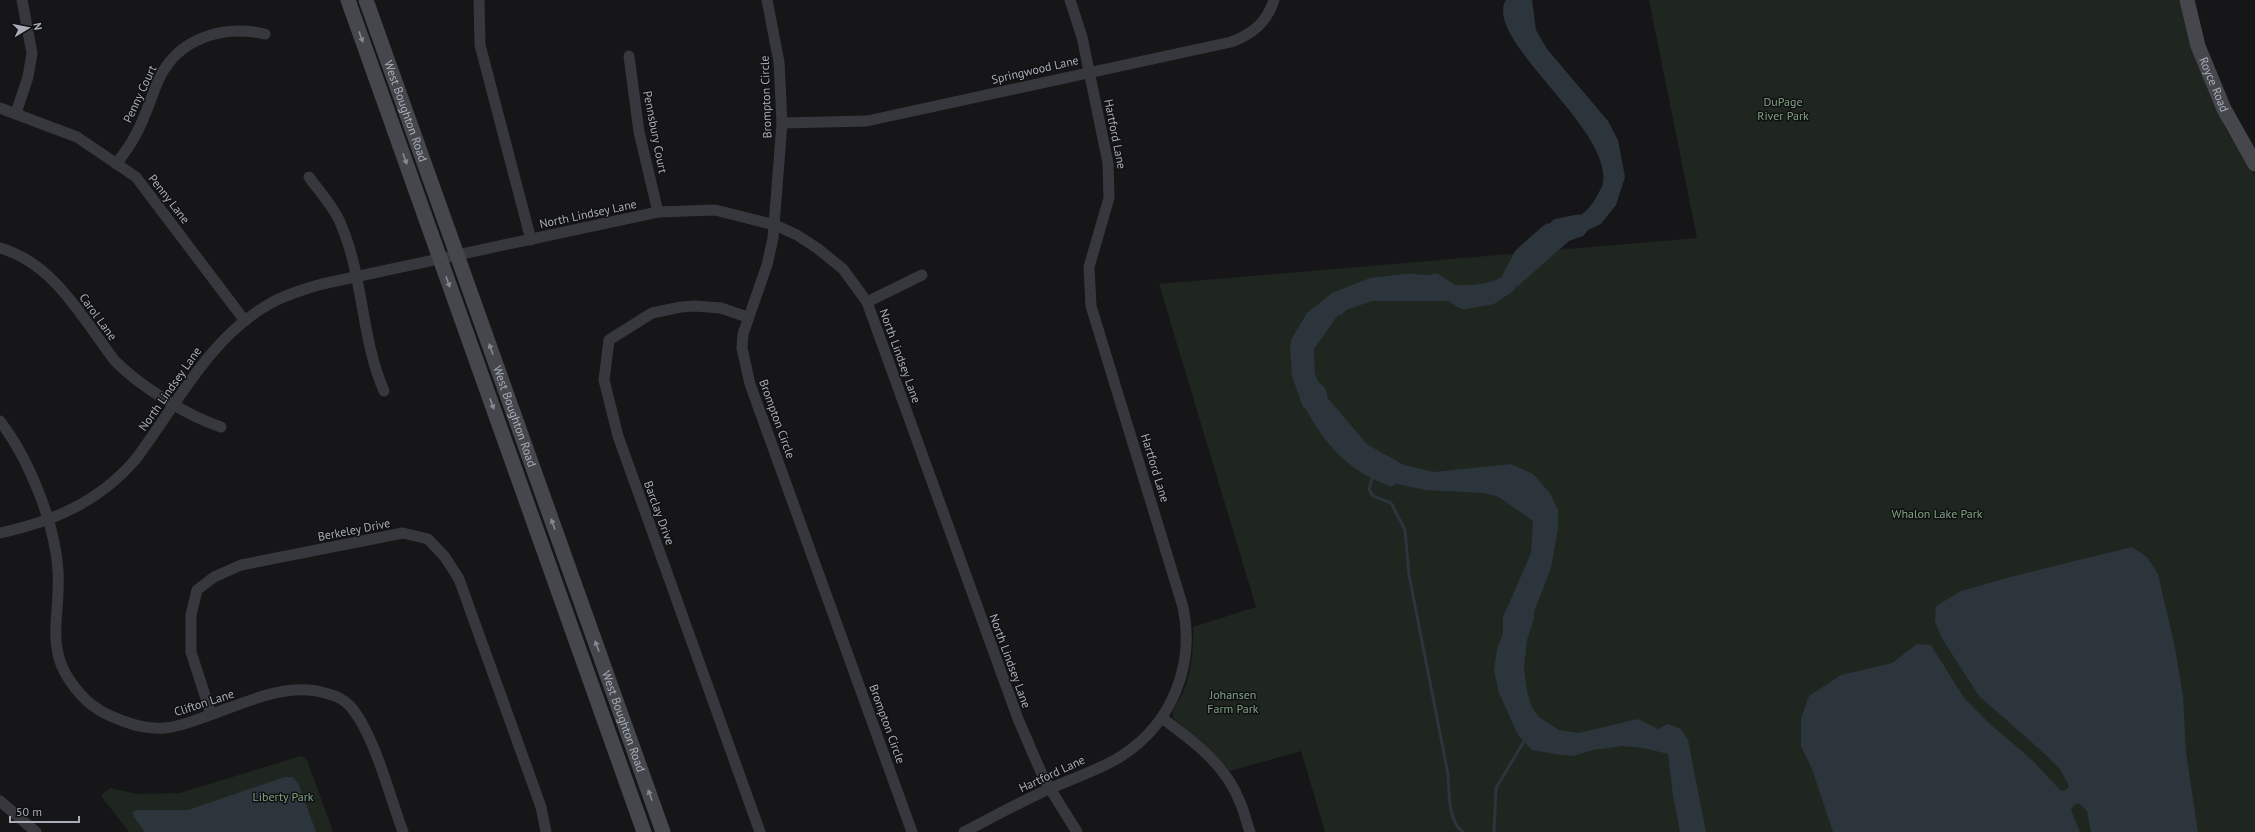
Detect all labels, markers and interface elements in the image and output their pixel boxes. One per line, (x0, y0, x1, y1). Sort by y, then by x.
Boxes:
north arrow (8, 8, 48, 48)
text: N (30, 21, 45, 31)
one-way arrow (358, 31, 364, 43)
street label: Springwood Lane (990, 52, 1080, 87)
street label: Brompton Circle (757, 55, 774, 139)
street label: Royce Road (2196, 55, 2232, 114)
street label: West Boughton Road (381, 58, 431, 164)
street label: Penny Court (120, 63, 159, 125)
street label: Pennsbury Court (640, 89, 671, 174)
park label: DuPage River Park (1757, 94, 1809, 123)
street label: Hartford Lane (1101, 98, 1130, 170)
one-way arrow (402, 154, 408, 166)
street label: Penny Lane (145, 171, 193, 226)
street label: North Lindsey Lane (538, 196, 638, 231)
one-way arrow (446, 276, 452, 288)
street label: Carol Lane (76, 290, 120, 343)
street label: North Lindsey Lane (876, 307, 924, 405)
one-way arrow (488, 342, 494, 354)
street label: North Lindsey Lane (135, 344, 204, 434)
street label: West Boughton Road (490, 363, 540, 469)
street label: Brompton Circle (756, 377, 799, 460)
one-way arrow (489, 398, 495, 410)
street label: Hartford Lane (1138, 432, 1173, 504)
street label: Barclay Drive (641, 479, 678, 547)
park label: Whalon Lake Park (1891, 506, 1983, 521)
street label: Berkeley Drive (316, 515, 391, 544)
one-way arrow (550, 518, 556, 530)
street label: North Lindsey Lane (986, 612, 1034, 710)
one-way arrow (594, 640, 600, 652)
street label: West Boughton Road (599, 669, 649, 774)
street label: Brompton Circle (866, 682, 909, 765)
street label: Clifton Lane (172, 686, 236, 719)
park label: Johansen Farm Park (1207, 687, 1259, 716)
street label: Hartford Lane (1016, 752, 1087, 795)
park label: Liberty Park (253, 789, 314, 804)
one-way arrow (647, 789, 653, 801)
scale bar (10, 798, 79, 824)
text: 50 m (16, 804, 42, 819)

